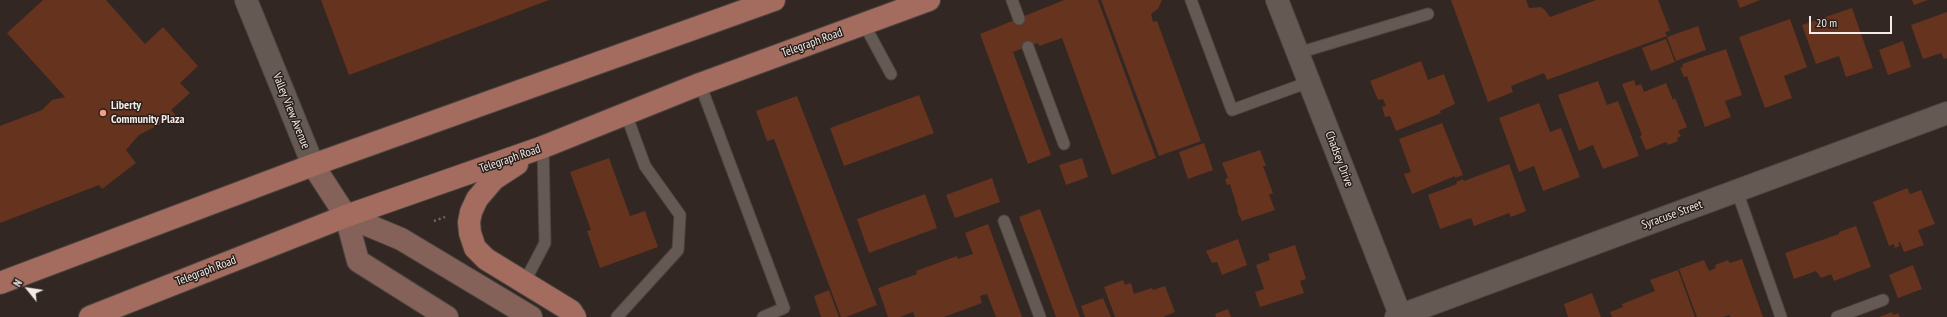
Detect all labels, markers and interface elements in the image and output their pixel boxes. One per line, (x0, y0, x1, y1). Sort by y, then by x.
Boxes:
scale bar (1811, 8, 1894, 34)
text: 20 m (1816, 15, 1837, 30)
street label: Telegraph Road (780, 25, 844, 61)
street label: Valley View Avenue (269, 71, 313, 151)
place label: Liberty Community Plaza (111, 99, 184, 127)
marker: Liberty Community Plaza (98, 108, 108, 118)
street label: Chadsey Drive (1322, 129, 1356, 189)
street label: Telegraph Road (478, 142, 542, 176)
street label: Syracuse Street (1640, 197, 1704, 233)
street label: Telegraph Road (174, 253, 238, 289)
north arrow (8, 269, 48, 309)
text: N (10, 277, 25, 289)

